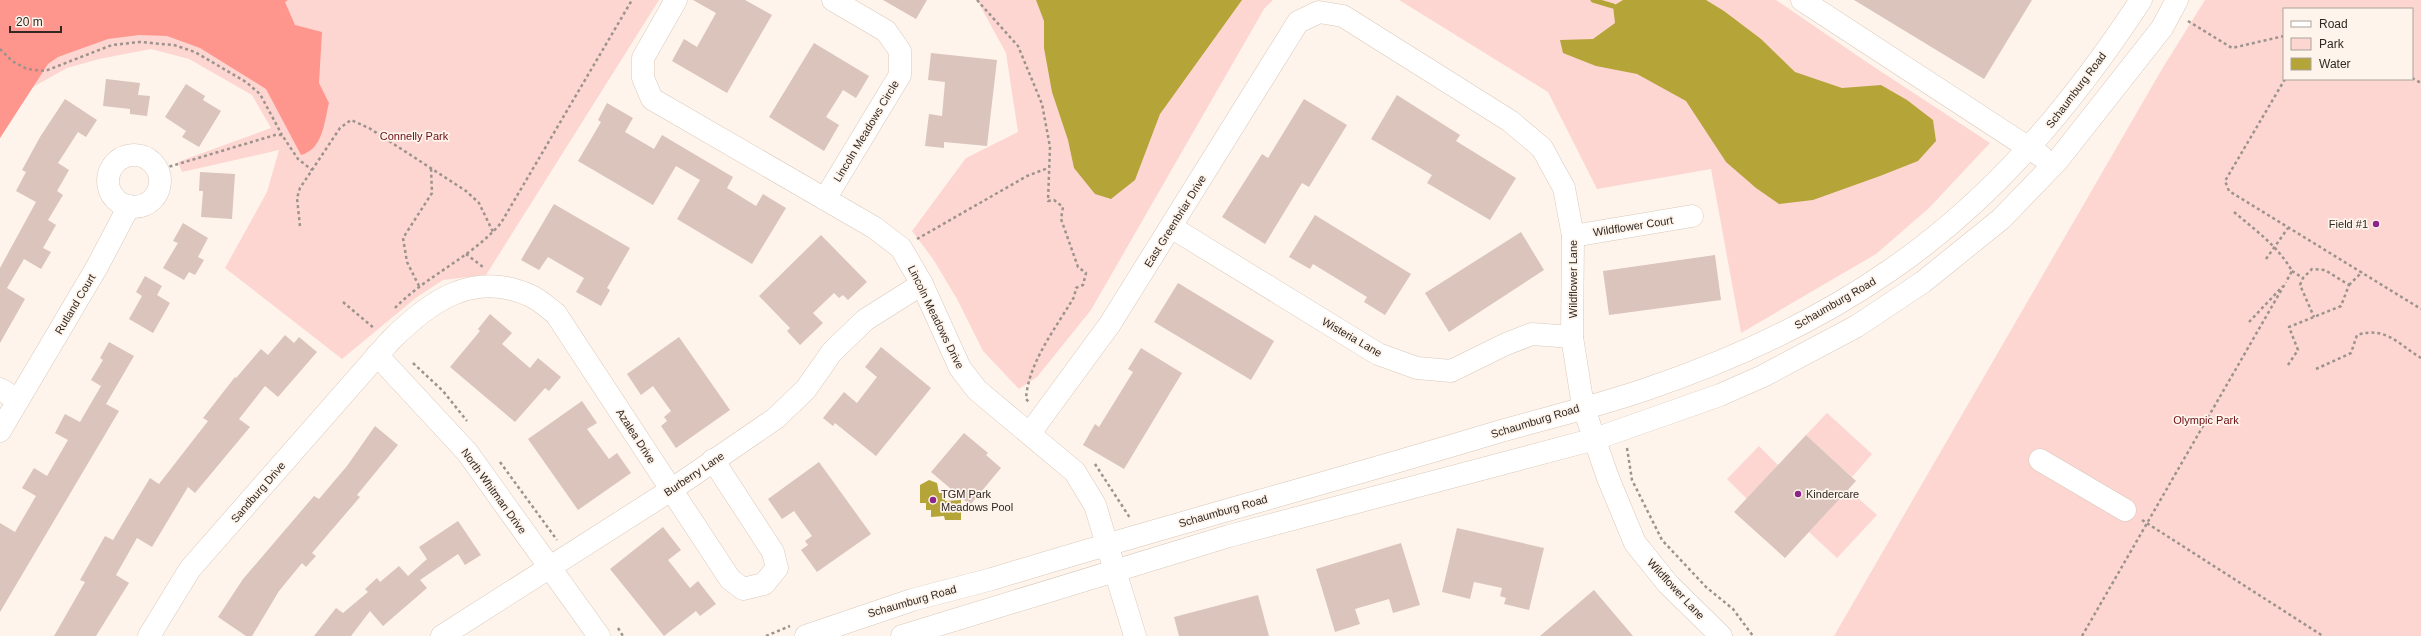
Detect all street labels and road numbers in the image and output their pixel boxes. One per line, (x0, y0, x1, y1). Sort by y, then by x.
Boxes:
street label: Schaumburg Road (2044, 50, 2108, 130)
street label: Lincoln Meadows Circle (831, 78, 901, 184)
street label: East Greenbriar Drive (1142, 173, 1208, 269)
street label: Wildflower Court (1592, 214, 1674, 238)
street label: Wildflower Lane (1567, 240, 1579, 318)
street label: Lincoln Meadows Drive (906, 263, 966, 371)
street label: Rutland Court (52, 272, 98, 336)
street label: Schaumburg Road (1792, 275, 1878, 331)
street label: Wisteria Lane (1320, 315, 1384, 359)
street label: Schaumburg Road (1489, 402, 1581, 440)
street label: Azalea Drive (614, 407, 658, 465)
street label: North Whitman Drive (459, 446, 529, 536)
street label: Burberry Lane (662, 450, 726, 498)
street label: Sandburg Drive (228, 459, 288, 525)
street label: Schaumburg Road (1177, 493, 1269, 529)
street label: Wildflower Lane (1645, 556, 1707, 622)
street label: Schaumburg Road (866, 583, 958, 619)

